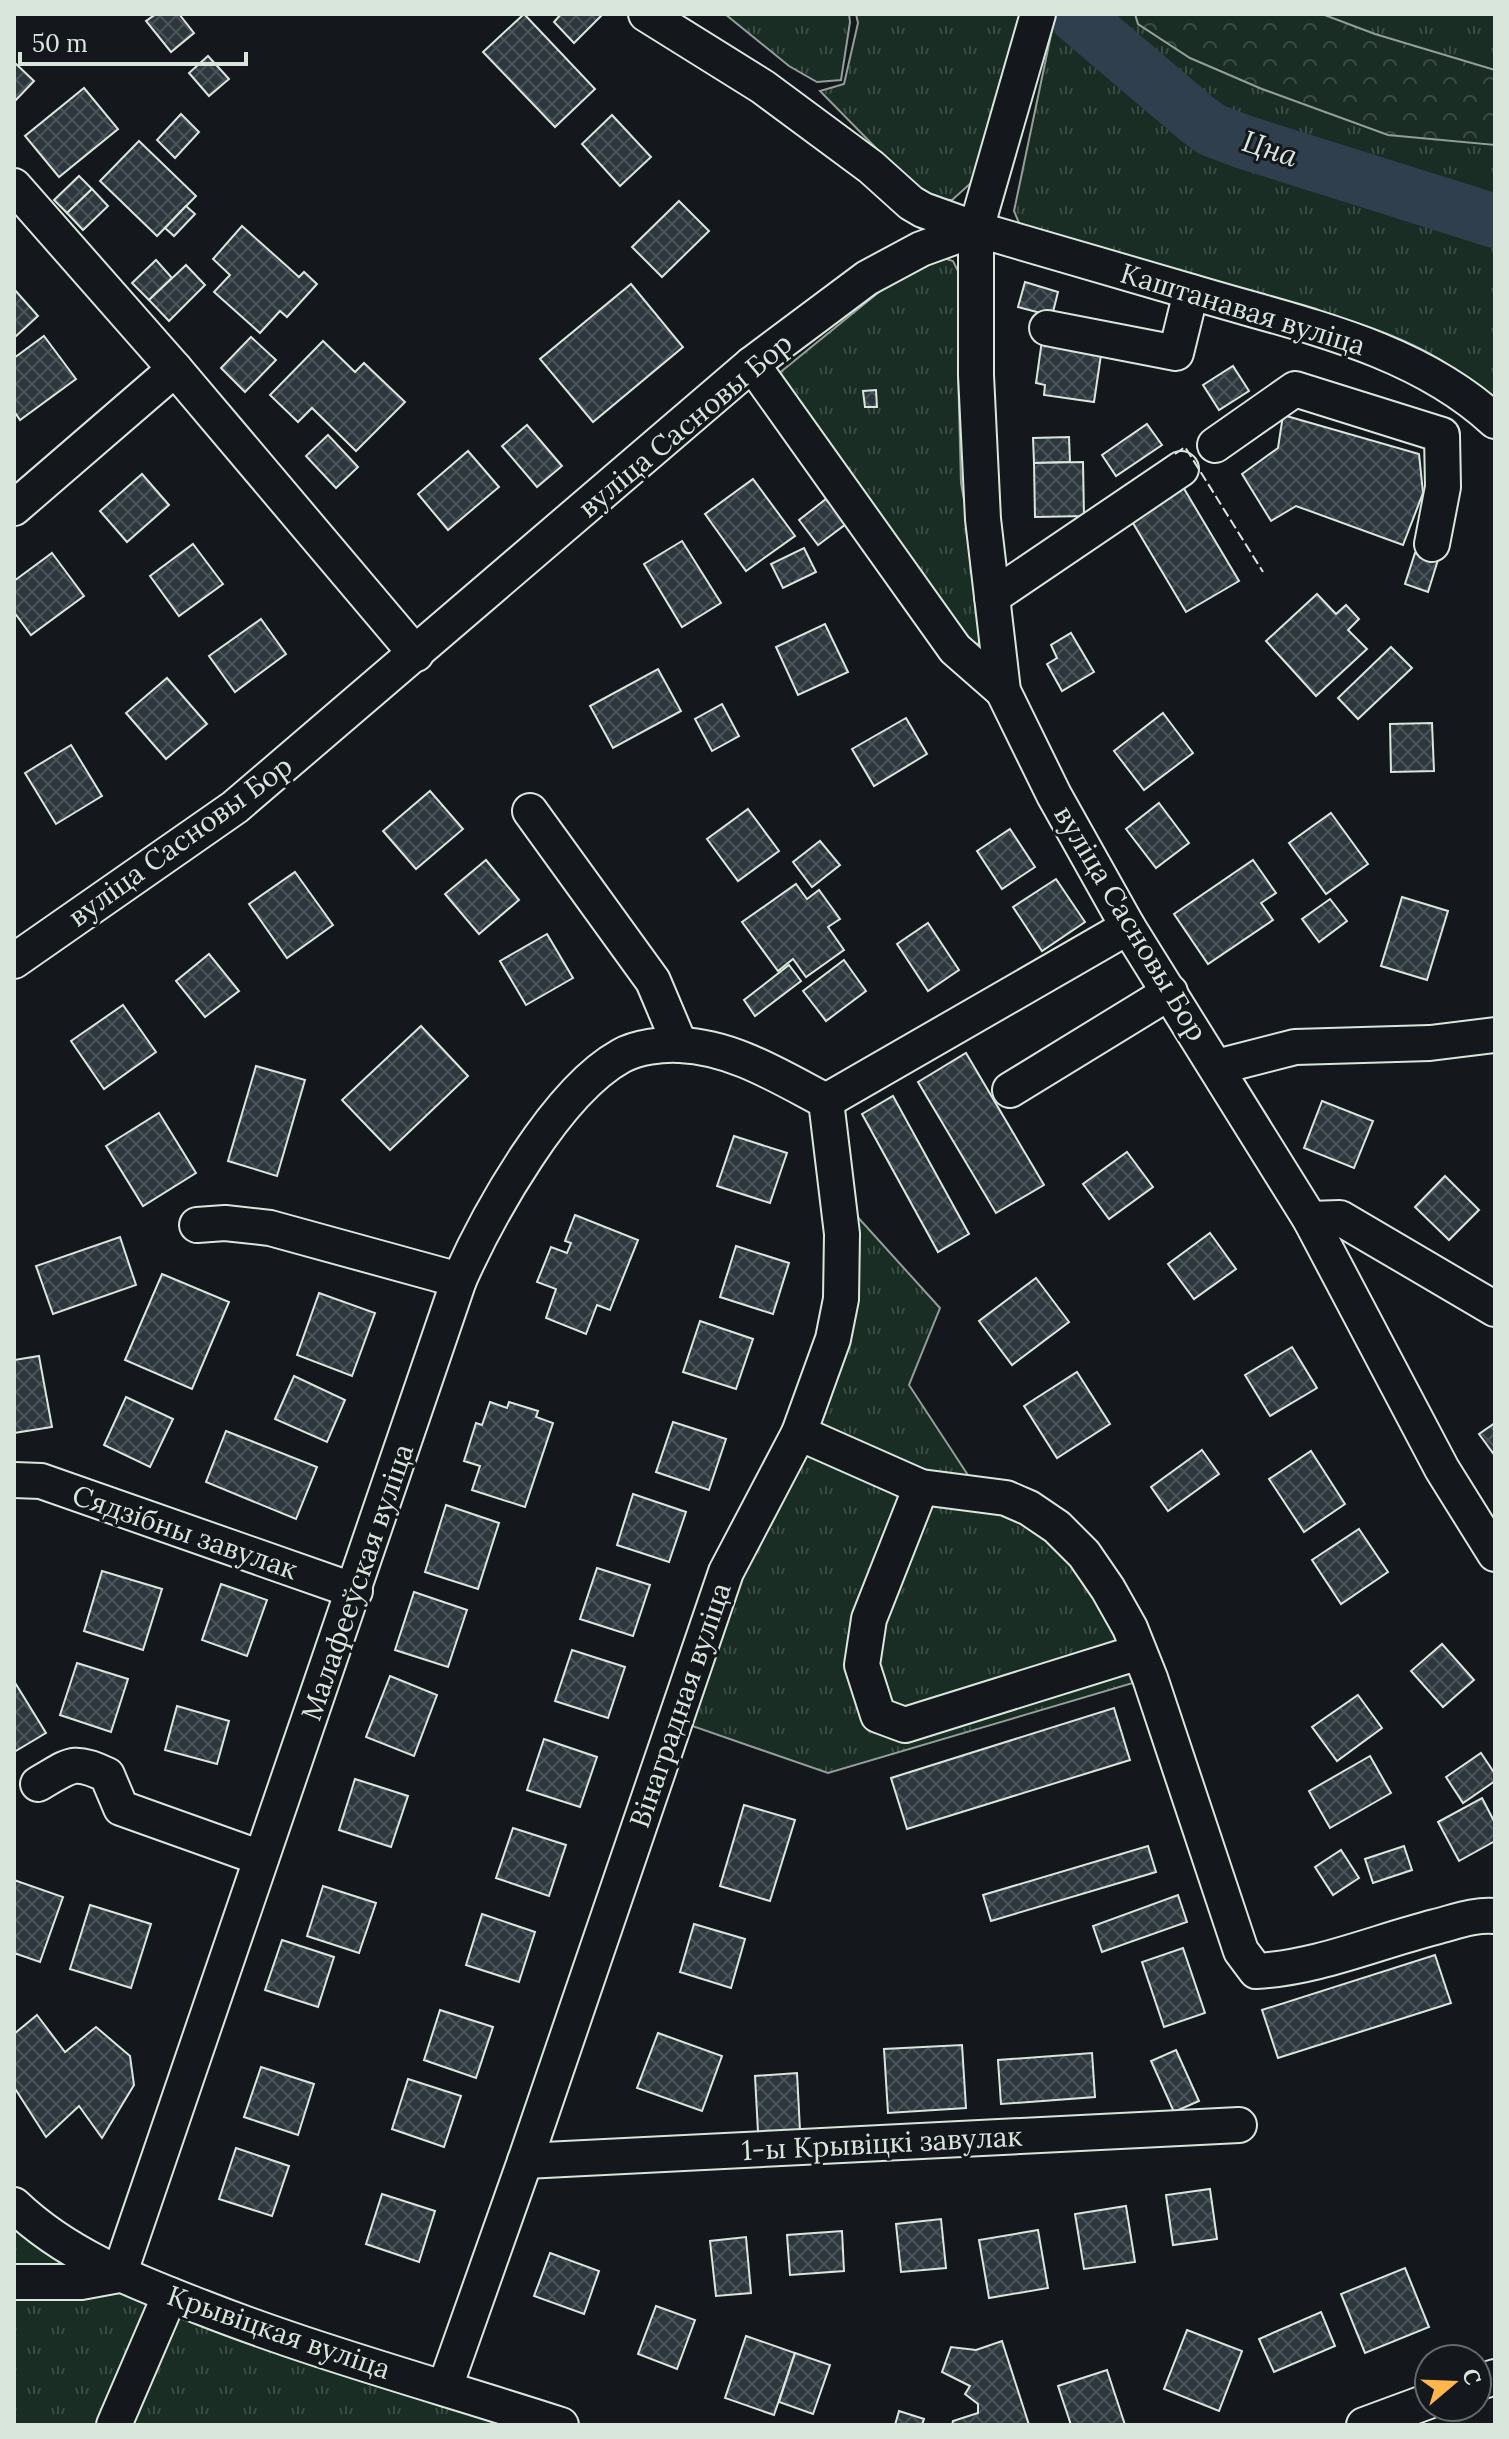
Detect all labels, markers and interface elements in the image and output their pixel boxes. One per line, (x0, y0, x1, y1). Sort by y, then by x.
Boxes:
scale bar (20, 16, 246, 66)
text: 50 m (32, 28, 88, 59)
water label: Цна (1237, 121, 1303, 175)
street label: Каштанавая вуліца (1116, 255, 1370, 363)
street label: вуліца Сасновы Бор (570, 325, 800, 525)
street label: вуліца Сасновы Бор (61, 747, 299, 935)
street label: вуліца Сасновы Бор (1046, 799, 1216, 1047)
street label: Малафееўская вуліца (293, 1439, 421, 1725)
street label: Сядзібны завулак (68, 1477, 302, 1587)
street label: Вінаградная вуліца (621, 1578, 739, 1832)
street label: 1-ы Крывіцкі завулак (741, 2118, 1023, 2168)
street label: Крывіцкая вуліца (163, 2277, 395, 2387)
north arrow (1413, 2343, 1493, 2423)
text: С (1456, 2365, 1488, 2388)

